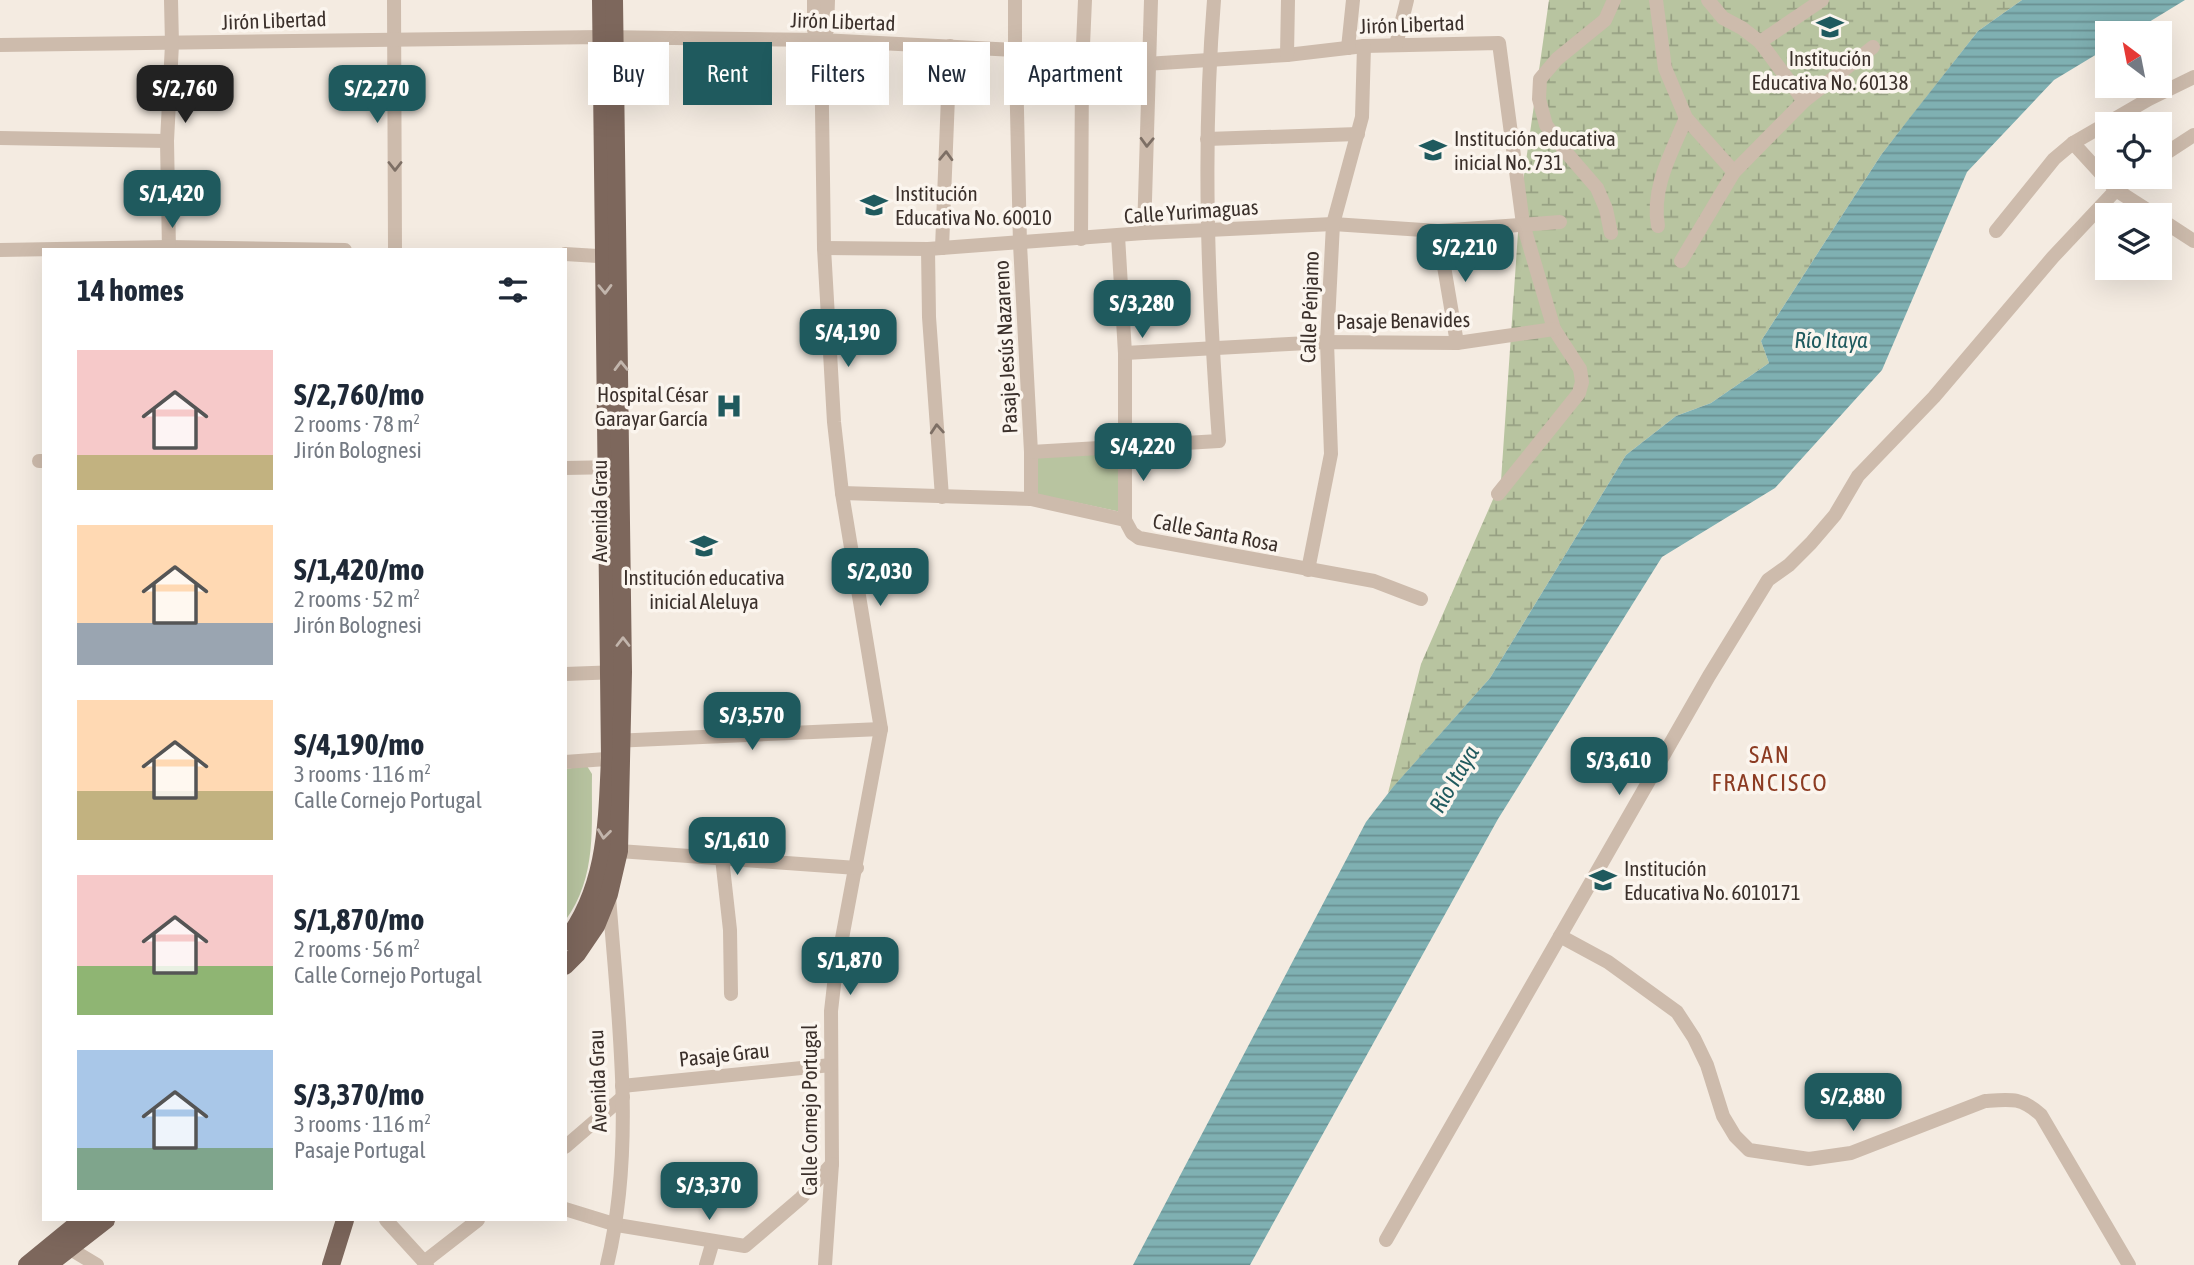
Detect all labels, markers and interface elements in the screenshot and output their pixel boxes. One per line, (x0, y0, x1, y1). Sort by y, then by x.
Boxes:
street label: Jirón Libertad (221, 6, 327, 34)
street label: Jirón Libertad (790, 7, 896, 35)
street label: Jirón Libertad (1359, 10, 1465, 38)
school or university icon: Institución Educativa No. 60138 (1815, 12, 1845, 42)
north arrow (2095, 21, 2172, 98)
map controls (2095, 21, 2172, 280)
chip: Buy (588, 42, 669, 105)
chip: Rent (683, 42, 772, 105)
chip: Filters (786, 42, 889, 105)
chip: New (903, 42, 990, 105)
chip: Apartment (1004, 42, 1147, 105)
place label: Institución Educativa No. 60138 (1752, 46, 1909, 94)
pin: S/2,760 (120, 66, 250, 125)
pin: S/2,270 (312, 66, 442, 125)
text: S/2,760 (153, 75, 217, 101)
text: S/2,270 (345, 75, 409, 101)
button: locate (2095, 112, 2172, 189)
place label: Institución educativa inicial No. 731 (1454, 126, 1616, 174)
school or university icon: Institución educativa inicial No. 731 (1418, 135, 1448, 165)
one-way arrow (1140, 136, 1155, 147)
one-way arrow (938, 150, 953, 161)
one-way arrow (387, 161, 403, 172)
pin: S/1,420 (107, 170, 237, 230)
text: S/1,420 (140, 180, 204, 206)
place label: Institución Educativa No. 60010 (895, 181, 1052, 229)
school or university icon: Institución Educativa No. 60010 (859, 190, 889, 220)
street label: Calle Yurimaguas (1123, 194, 1259, 228)
button: layers (2095, 203, 2172, 280)
pin: S/2,210 (1400, 224, 1530, 284)
text: S/2,210 (1433, 234, 1497, 260)
street label: Calle Pénjamo (1295, 251, 1323, 363)
street label: Pasaje Jesús Nazareno (988, 260, 1022, 434)
icon: filters (494, 271, 532, 309)
text: 14 homes (77, 273, 184, 307)
pin: S/3,280 (1077, 280, 1207, 340)
one-way arrow (598, 283, 613, 294)
text: S/3,280 (1110, 290, 1174, 316)
street label: Pasaje Benavides (1336, 307, 1470, 333)
pin: S/4,190 (783, 310, 913, 369)
text: S/4,190 (816, 319, 880, 345)
water label: Río Itaya (1794, 327, 1868, 353)
one-way arrow (613, 360, 628, 371)
text: S/2,760/mo (294, 377, 424, 411)
icon: home (133, 378, 217, 462)
place label: Hospital César Garayar García (595, 382, 709, 430)
hospital icon: Hospital César Garayar García (714, 391, 744, 421)
text: 2 rooms · 78 m² (294, 411, 420, 437)
one-way arrow (930, 423, 945, 434)
pin: S/4,220 (1078, 424, 1208, 483)
text: S/4,220 (1111, 433, 1175, 459)
text: Jirón Bolognesi (294, 437, 422, 463)
street label: Avenida Grau (587, 460, 611, 562)
street label: Calle Santa Rosa (1151, 508, 1281, 556)
school or university icon: Institución educativa inicial Aleluya (689, 531, 719, 561)
pin: S/2,030 (815, 548, 945, 608)
text: S/1,420/mo (294, 552, 424, 586)
icon: home (133, 553, 217, 637)
text: S/2,030 (848, 558, 912, 584)
place label: Institución educativa inicial Aleluya (623, 565, 785, 613)
text: 2 rooms · 52 m² (294, 586, 420, 612)
text: Jirón Bolognesi (294, 612, 422, 638)
one-way arrow (615, 636, 631, 647)
pin: S/3,570 (687, 692, 817, 752)
text: S/3,570 (720, 702, 784, 728)
text: S/4,190/mo (294, 727, 424, 761)
icon: home (133, 728, 217, 812)
pin: S/3,610 (1554, 738, 1684, 797)
water label: Río Itaya (1424, 740, 1484, 817)
district label: SAN FRANCISCO (1712, 741, 1828, 796)
text: S/3,610 (1587, 747, 1651, 773)
text: 3 rooms · 116 m² (294, 761, 431, 787)
text: Calle Cornejo Portugal (294, 787, 482, 813)
pin: S/1,610 (672, 818, 802, 877)
text: S/1,610 (705, 827, 769, 853)
one-way arrow (597, 828, 612, 839)
place label: Institución Educativa No. 6010171 (1624, 856, 1801, 904)
school or university icon: Institución Educativa No. 6010171 (1588, 865, 1618, 895)
text: S/1,870/mo (294, 902, 424, 936)
icon: home (133, 903, 217, 987)
text: 2 rooms · 56 m² (294, 936, 420, 962)
pin: S/1,870 (785, 937, 915, 997)
text: S/1,870 (818, 947, 882, 973)
text: Calle Cornejo Portugal (294, 962, 482, 988)
street label: Calle Cornejo Portugal (797, 1024, 821, 1196)
street label: Avenida Grau (583, 1029, 611, 1133)
street label: Pasaje Grau (678, 1037, 770, 1071)
pin: S/2,880 (1788, 1074, 1918, 1133)
text: S/3,370/mo (294, 1077, 424, 1111)
icon: home (133, 1078, 217, 1162)
text: S/2,880 (1821, 1083, 1885, 1109)
text: 3 rooms · 116 m² (294, 1111, 431, 1137)
text: Pasaje Portugal (294, 1137, 426, 1163)
pin: S/3,370 (644, 1162, 774, 1222)
text: S/3,370 (677, 1172, 741, 1198)

